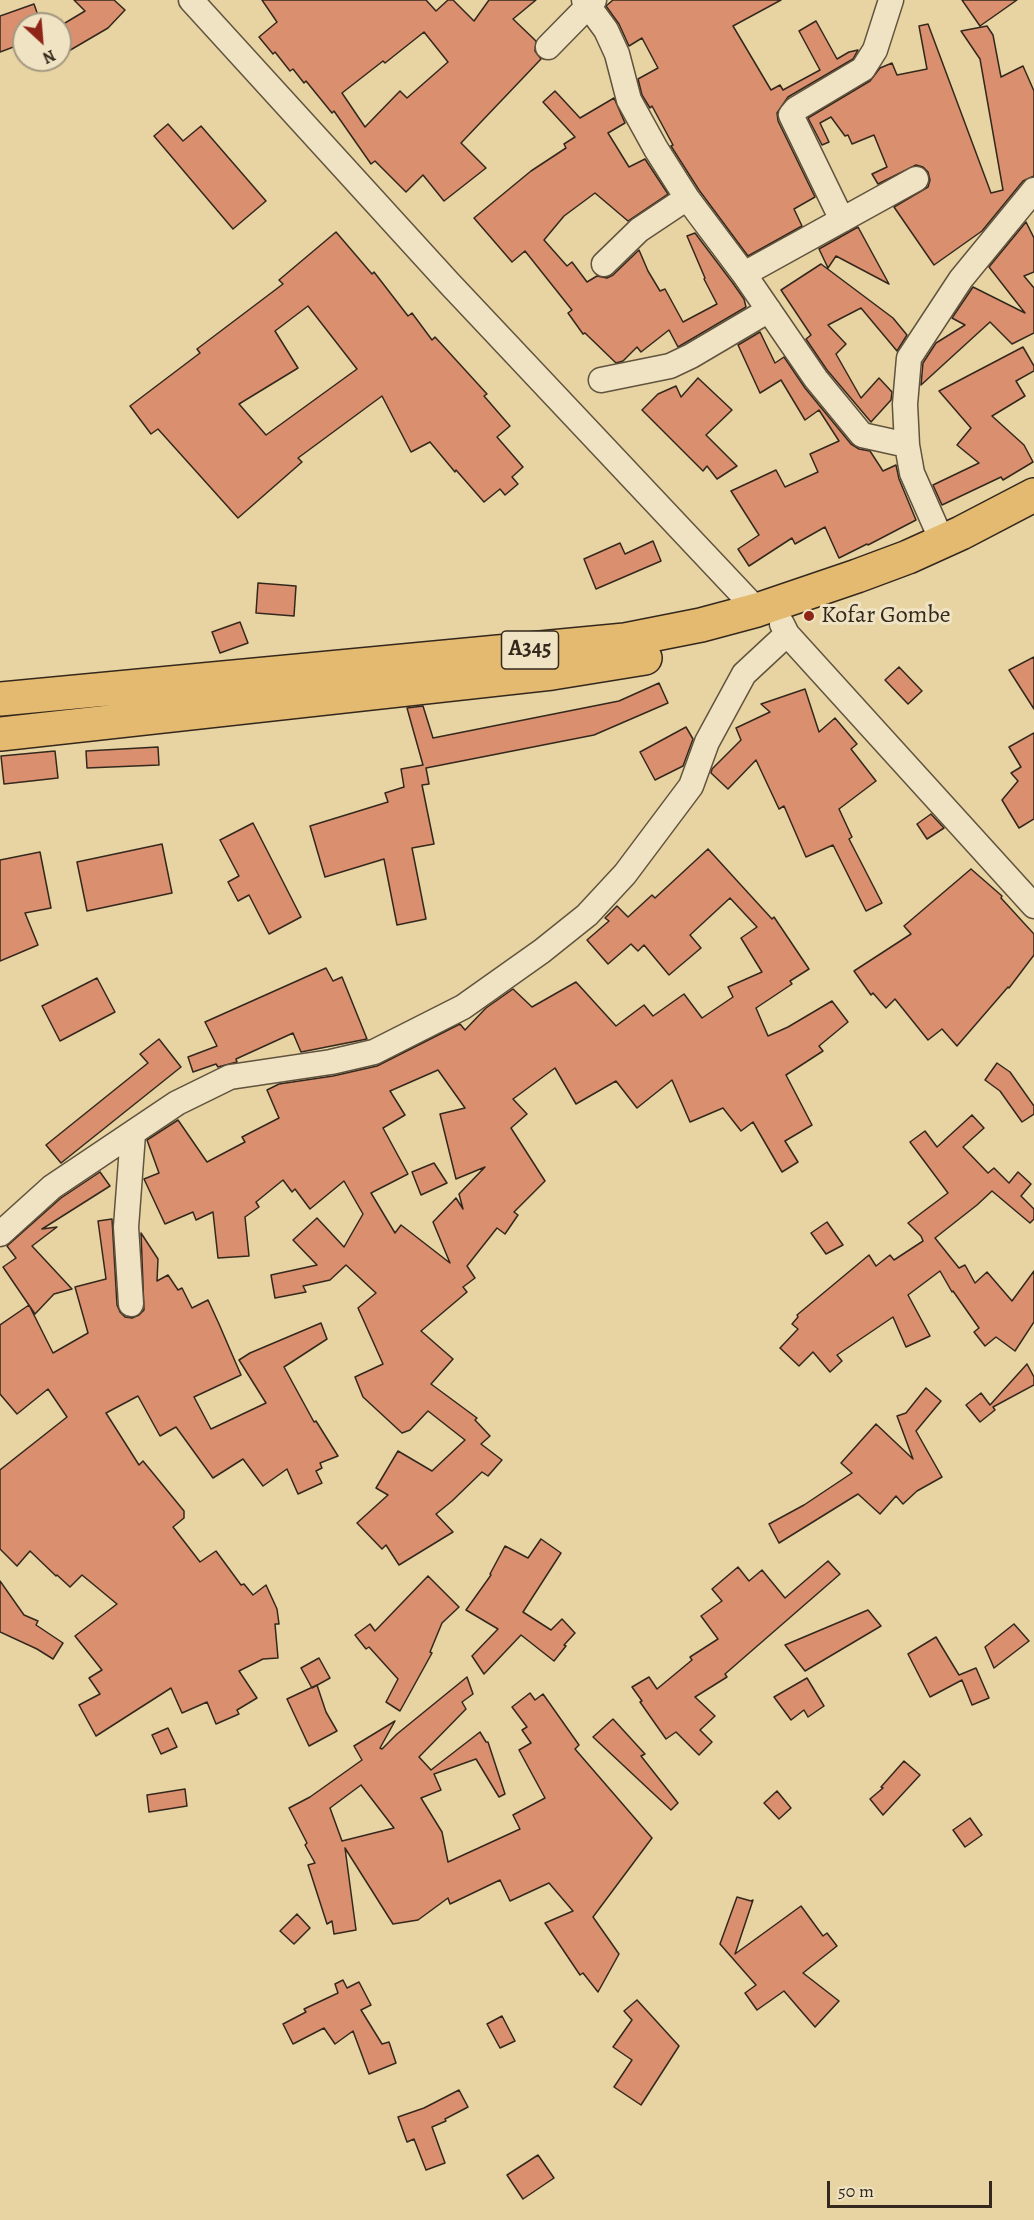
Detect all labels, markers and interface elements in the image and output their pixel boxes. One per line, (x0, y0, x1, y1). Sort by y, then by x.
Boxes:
north arrow (12, 12, 72, 72)
text: N (39, 44, 59, 69)
place label: Kofar Gombe (821, 602, 951, 630)
marker: Kofar Gombe (802, 609, 816, 623)
road number: A345 (502, 631, 558, 669)
scale bar (830, 2169, 995, 2207)
text: 50 m (838, 2179, 874, 2203)

